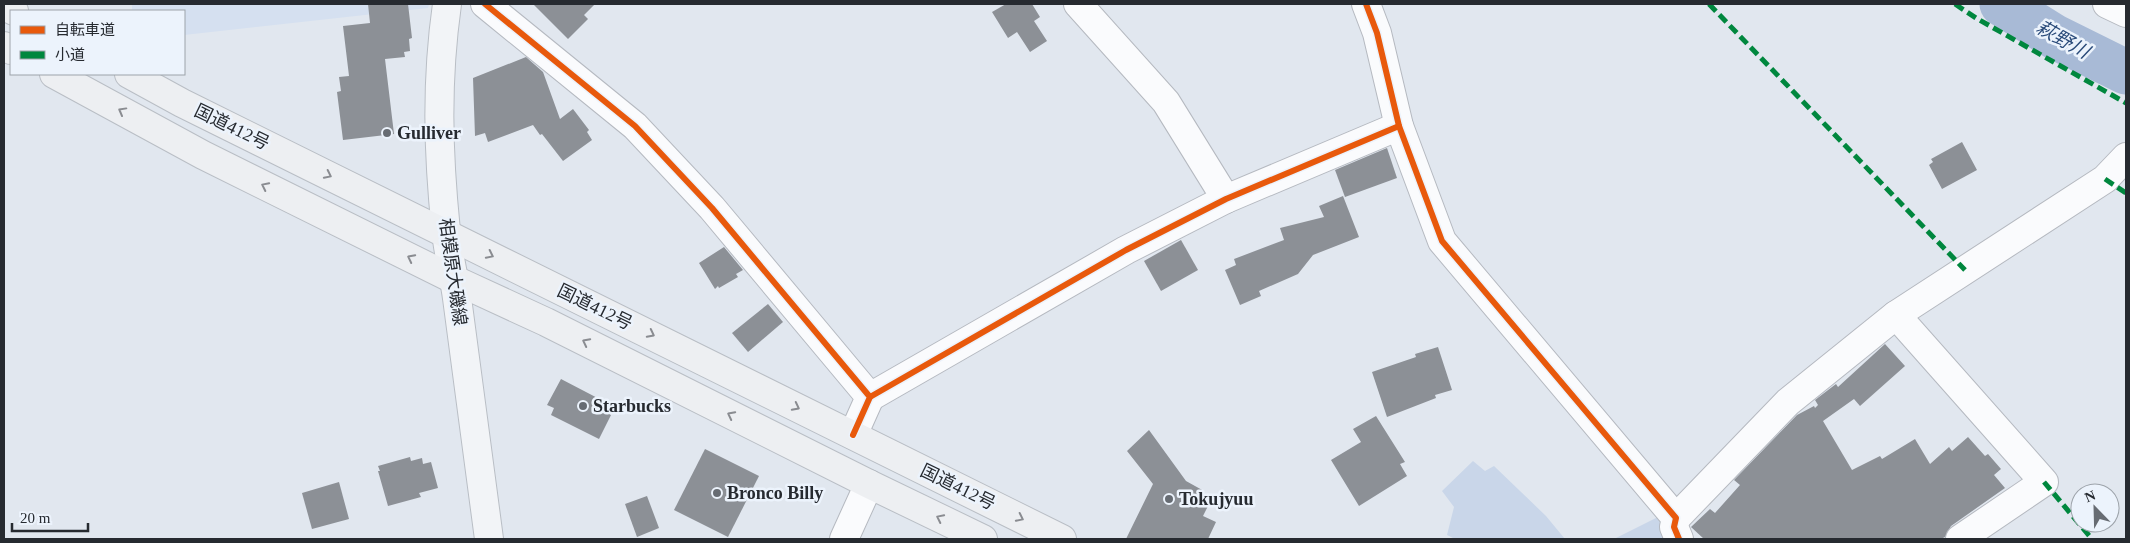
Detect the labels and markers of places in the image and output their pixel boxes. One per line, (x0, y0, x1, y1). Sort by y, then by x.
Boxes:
place label: Gulliver (397, 123, 461, 143)
marker: Gulliver (381, 127, 393, 139)
place label: Starbucks (593, 396, 671, 416)
marker: Starbucks (577, 400, 589, 412)
place label: Bronco Billy (727, 483, 823, 503)
marker: Bronco Billy (711, 487, 723, 499)
place label: Tokujyuu (1179, 489, 1253, 509)
marker: Tokujyuu (1163, 493, 1175, 505)

